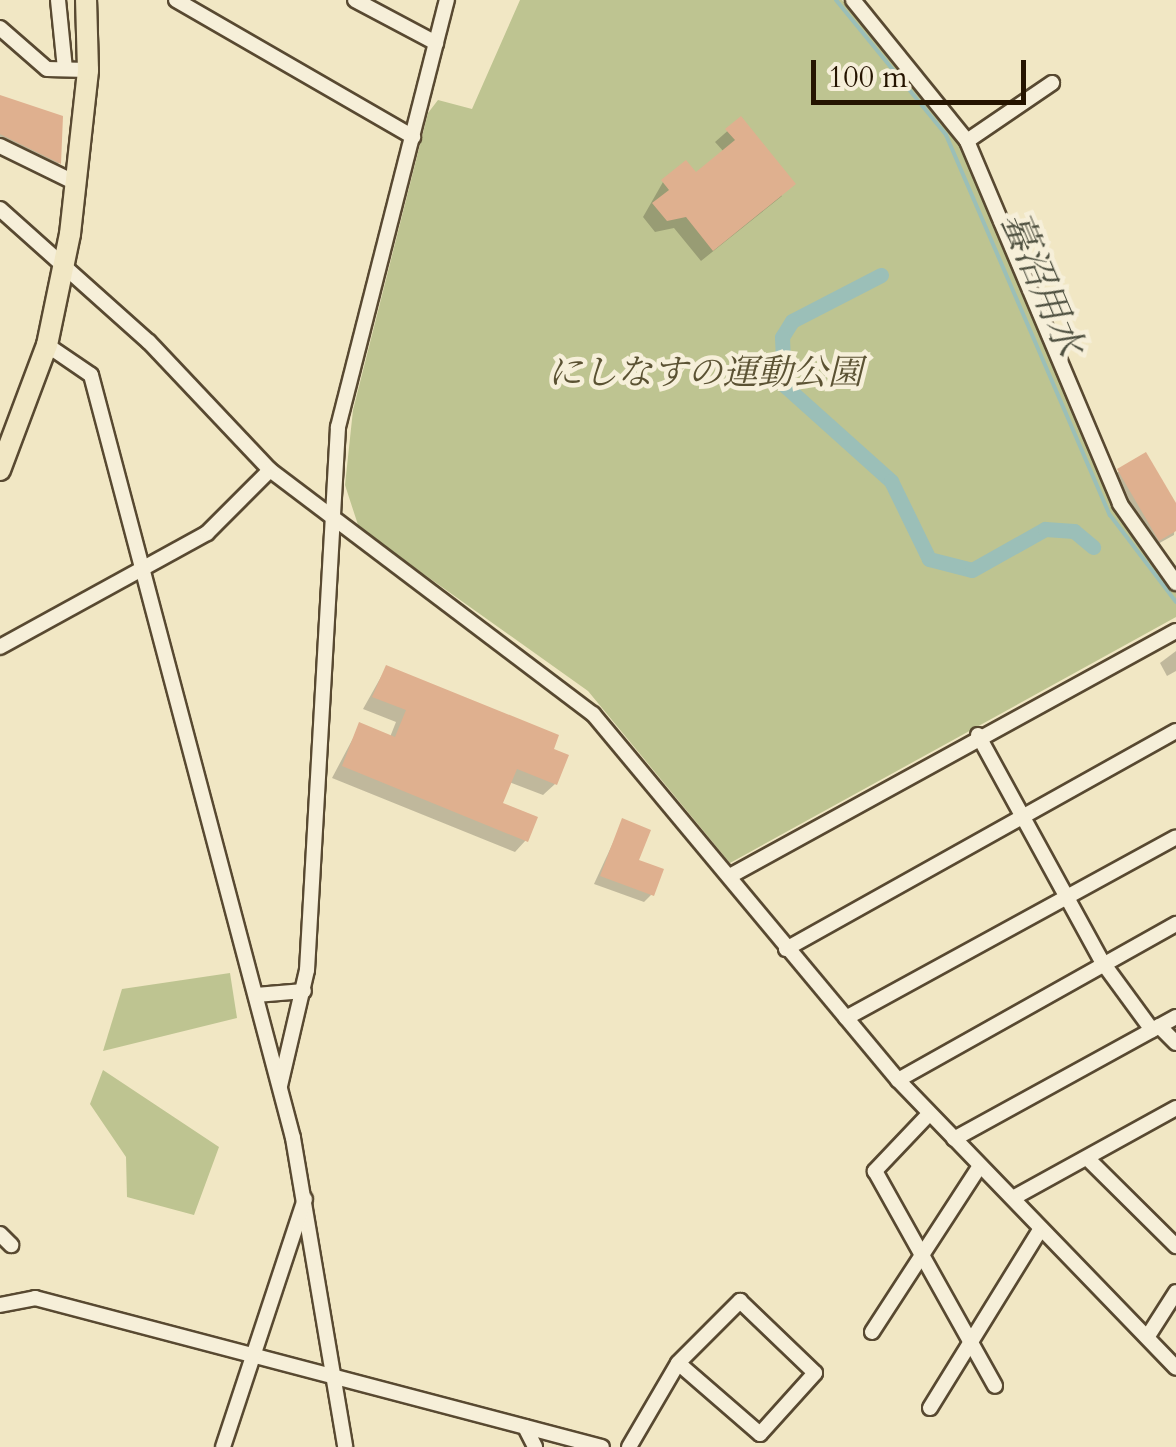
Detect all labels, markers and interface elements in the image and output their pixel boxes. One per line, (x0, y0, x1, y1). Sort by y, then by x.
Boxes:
scale bar (816, 40, 1031, 102)
text: 100 m (828, 57, 908, 98)
water label: 蟇沼用水 (990, 205, 1092, 363)
park label: にしなすの運動公園 (548, 352, 862, 394)

